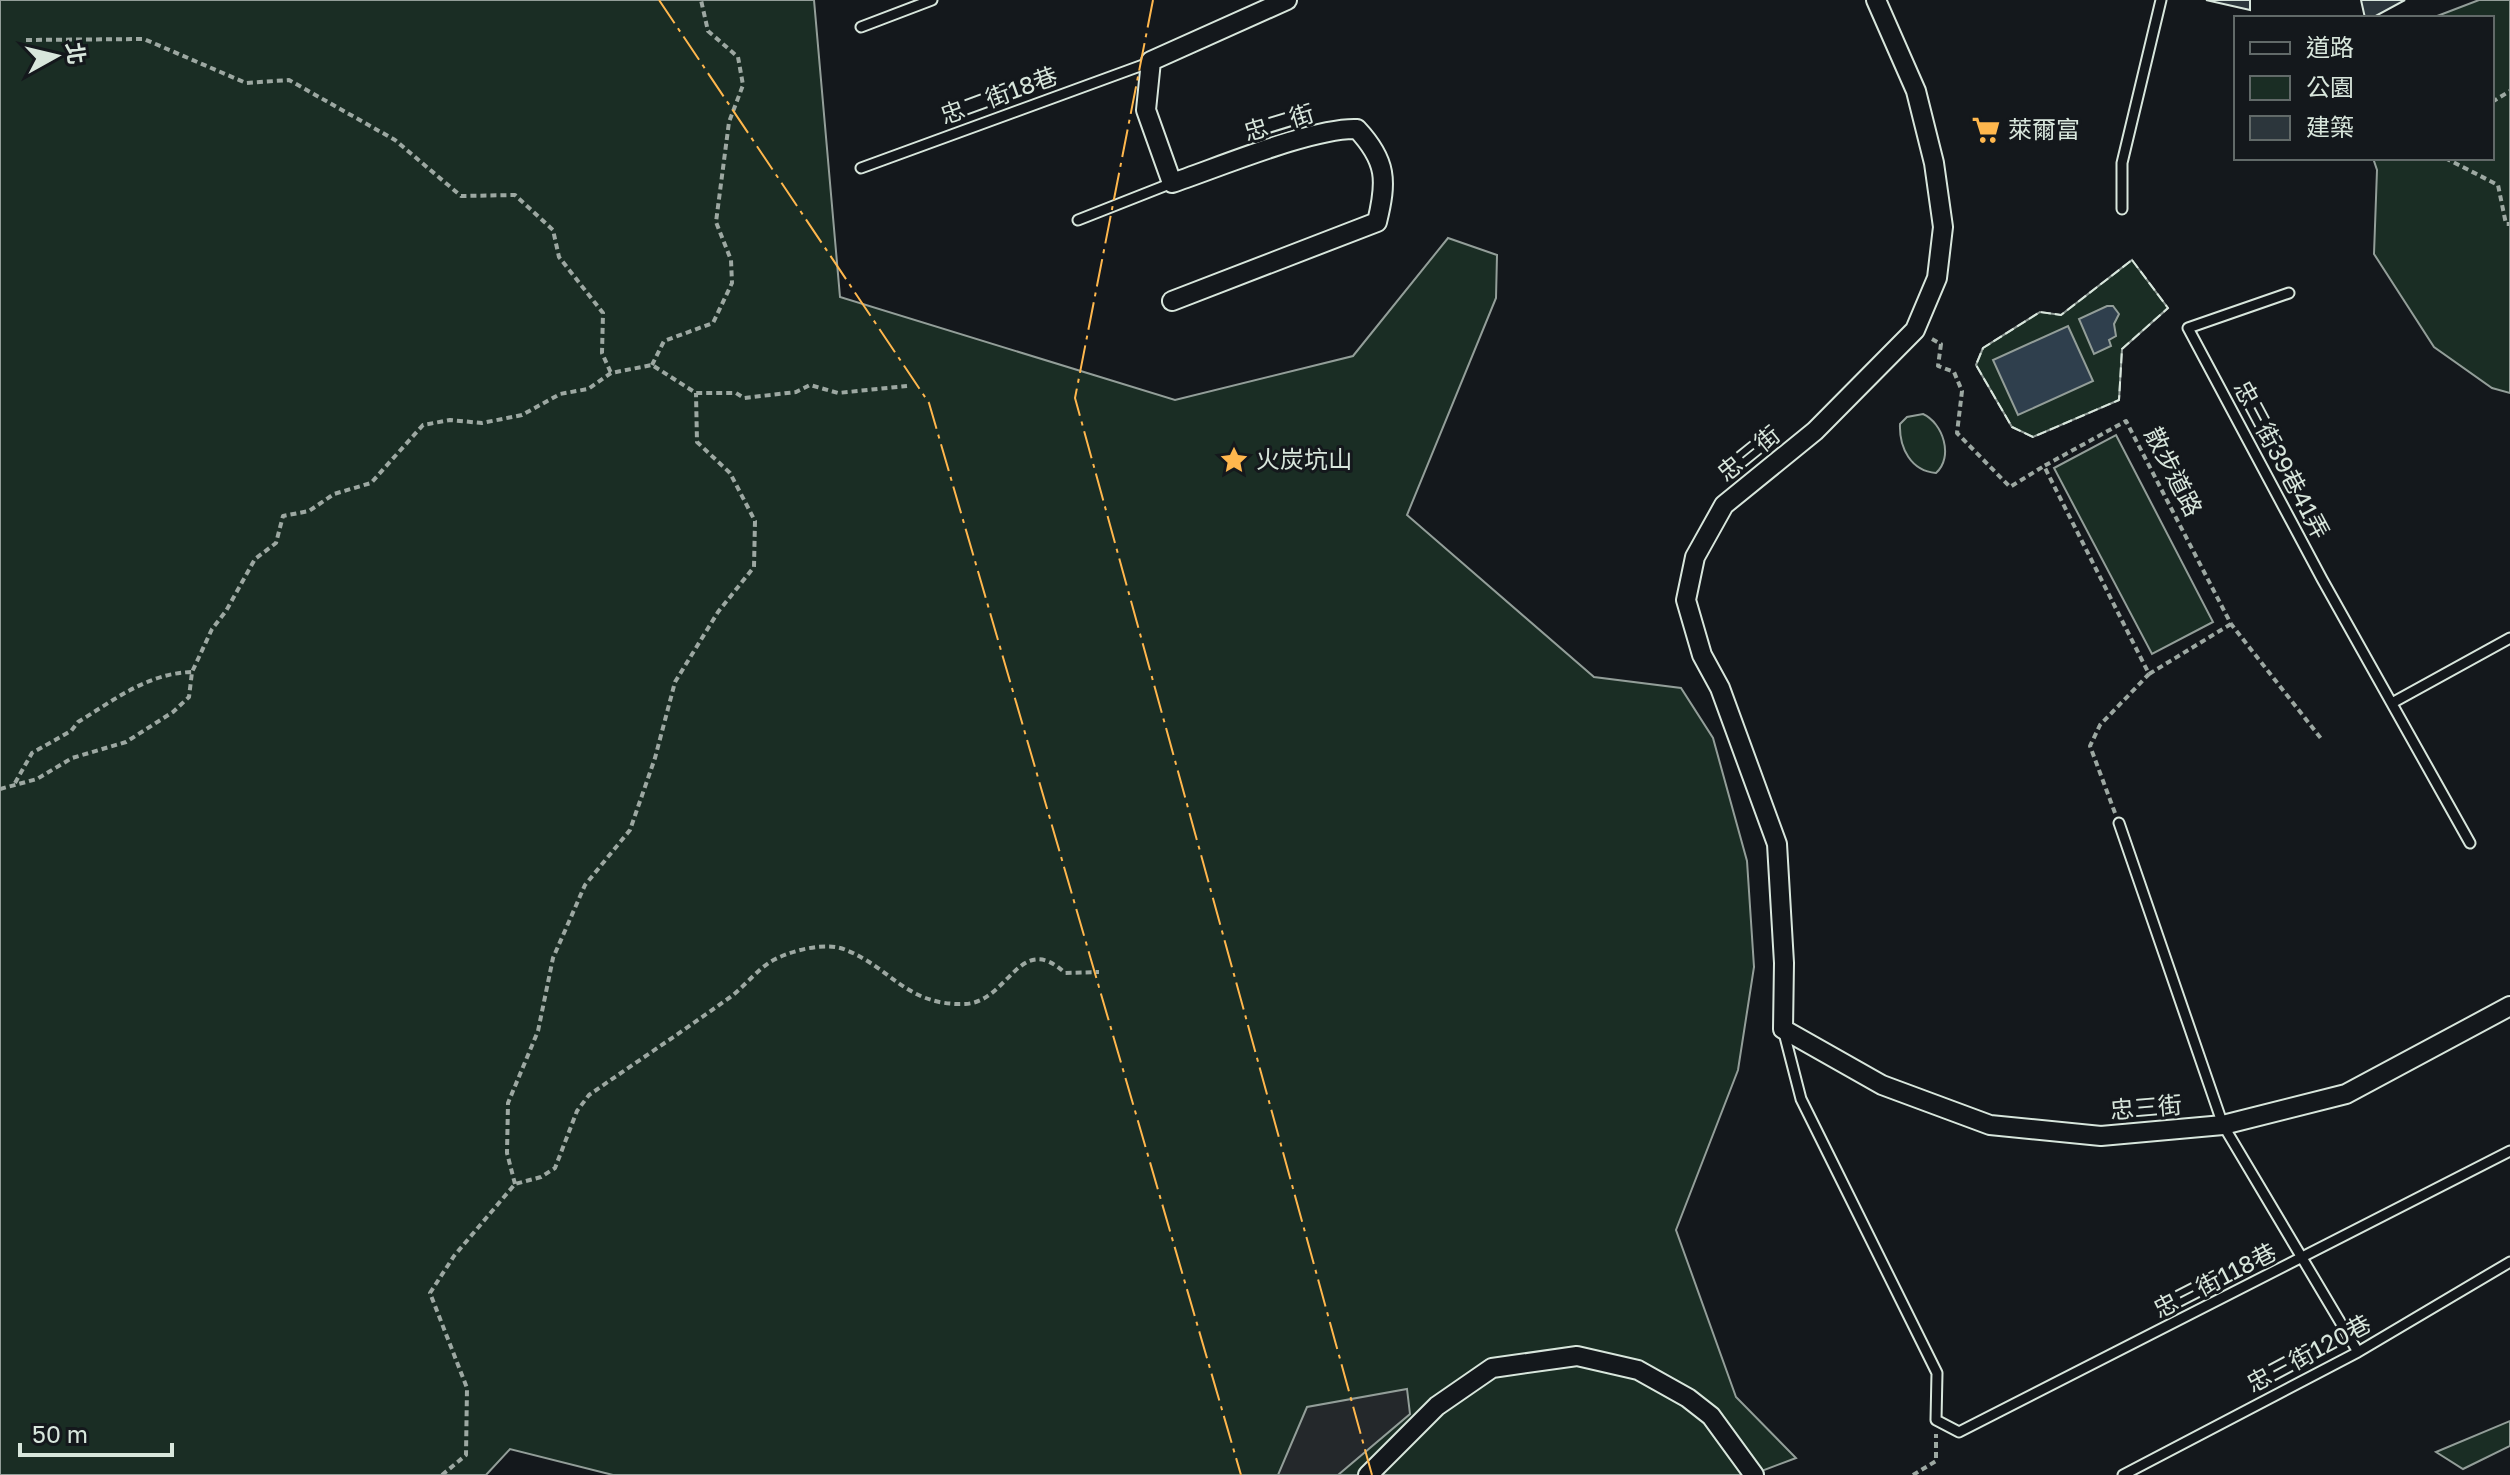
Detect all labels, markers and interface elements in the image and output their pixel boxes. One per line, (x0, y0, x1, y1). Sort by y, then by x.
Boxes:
north arrow (16, 16, 96, 96)
legend (2234, 16, 2494, 160)
text: 道路 (2306, 32, 2354, 61)
text: 北 (61, 40, 91, 66)
street label: 忠二街18巷 (936, 60, 1061, 129)
text: 公園 (2306, 72, 2354, 101)
street label: 忠二街 (1240, 97, 1317, 146)
text: 建築 (2306, 112, 2354, 141)
place label: 萊爾富 (2008, 114, 2080, 143)
supermarket icon: 萊爾富 (1971, 115, 2001, 145)
street label: 忠三街39巷41弄 (2228, 375, 2336, 543)
street label: 忠三街 (1711, 419, 1785, 487)
street label: 散步道路 (2140, 422, 2209, 521)
place label: 火炭坑山 (1256, 444, 1352, 473)
place icon: 火炭坑山 (1219, 445, 1249, 475)
street label: 忠三街 (2109, 1089, 2183, 1124)
street label: 忠三街118巷 (2148, 1236, 2281, 1323)
street label: 忠三街120巷 (2241, 1308, 2375, 1398)
scale bar (20, 1407, 172, 1457)
text: 50 m (32, 1419, 88, 1448)

